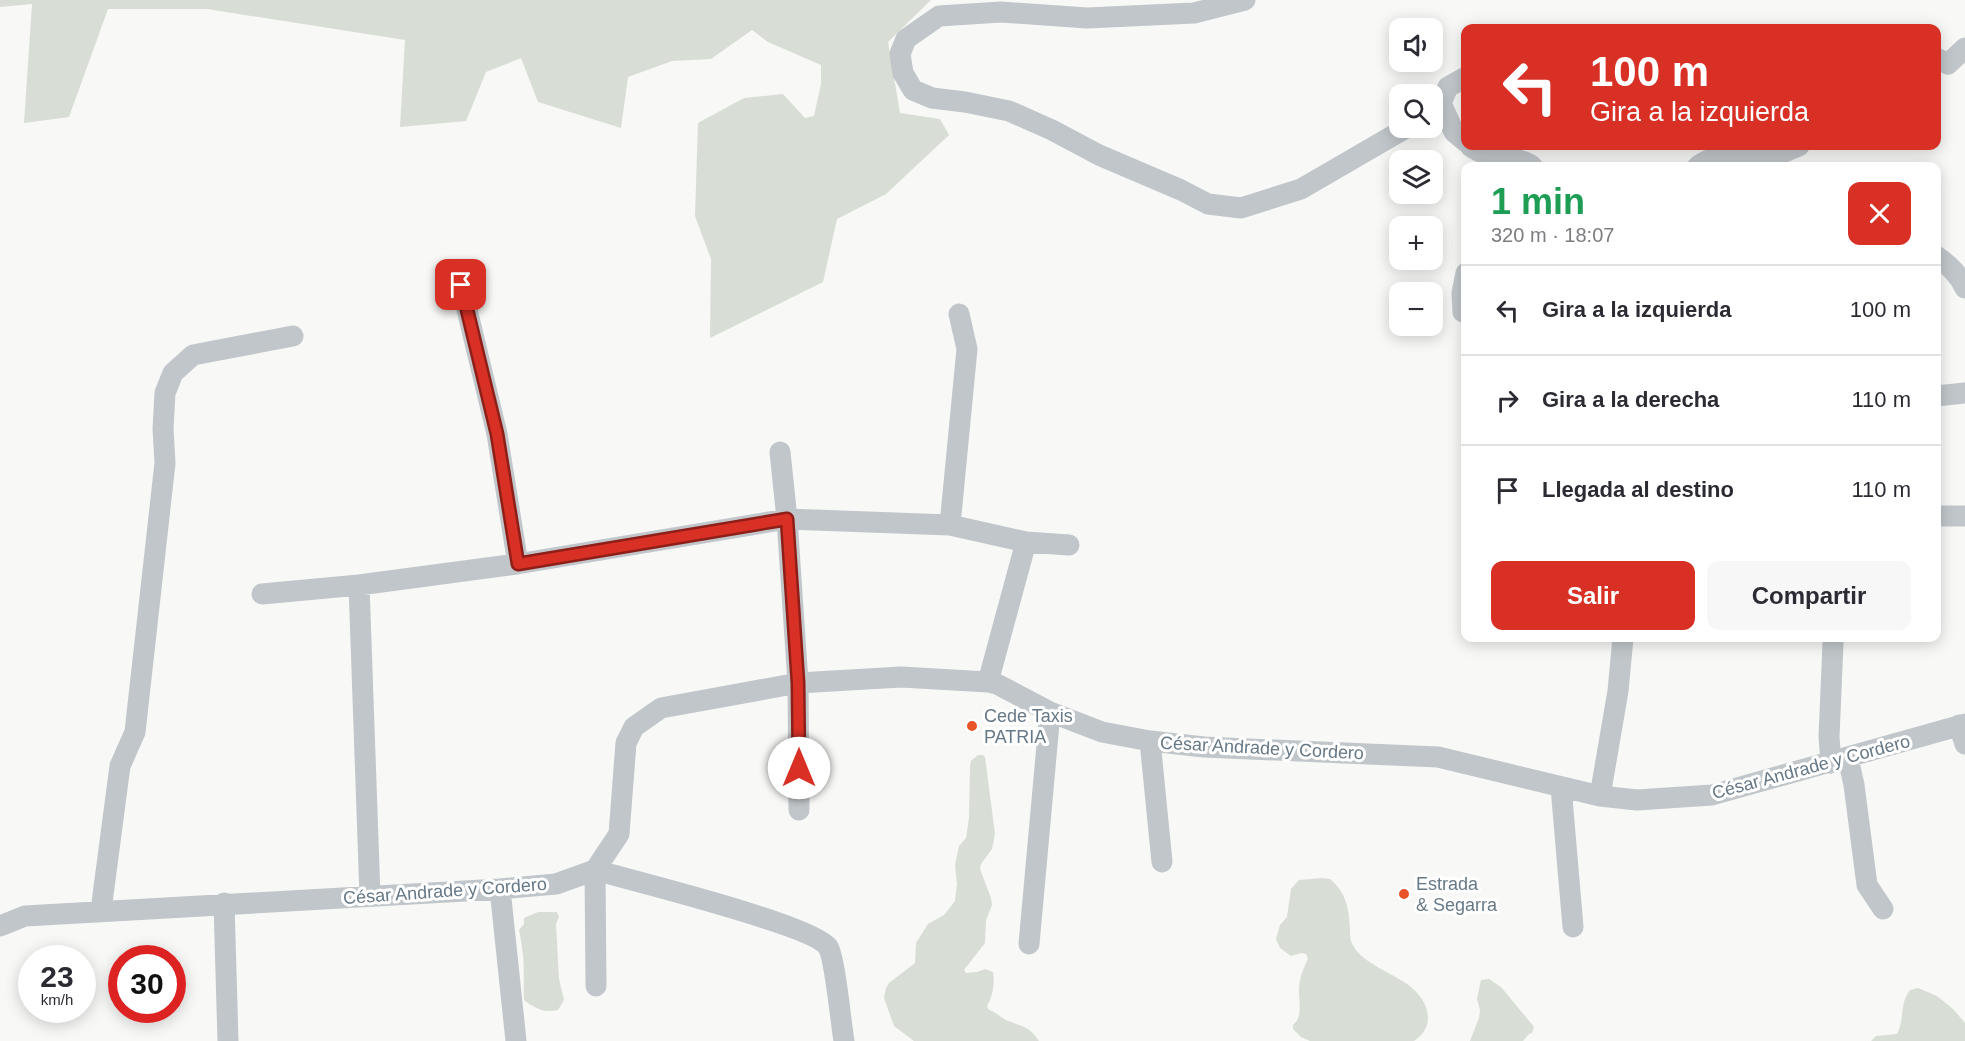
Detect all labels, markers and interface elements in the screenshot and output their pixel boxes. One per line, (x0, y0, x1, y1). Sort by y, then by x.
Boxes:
map controls (1389, 18, 1443, 336)
button: sound (1389, 18, 1443, 72)
icon: left (1491, 48, 1569, 126)
text: 100 m (1590, 48, 1709, 95)
button: search (1389, 84, 1443, 138)
text: Gira a la izquierda (1590, 97, 1809, 127)
button: layers (1389, 150, 1443, 204)
text: 1 min (1491, 181, 1585, 222)
button: close (1848, 182, 1911, 245)
button: + (1389, 216, 1443, 270)
text: 320 m · 18:07 (1491, 224, 1614, 246)
pin (435, 259, 486, 310)
icon: arrive (444, 268, 477, 301)
button: − (1389, 282, 1443, 336)
icon: left (1491, 294, 1524, 327)
text: Gira a la izquierda (1542, 297, 1732, 322)
text: 100 m (1850, 297, 1911, 322)
icon: right (1491, 384, 1524, 417)
text: Gira a la derecha (1542, 387, 1719, 412)
text: 110 m (1851, 387, 1911, 412)
icon: arrive (1491, 474, 1524, 507)
text: Llegada al destino (1542, 477, 1734, 502)
text: 110 m (1851, 477, 1911, 502)
button: Salir (1491, 561, 1695, 630)
button: Compartir (1707, 561, 1911, 630)
place label: Cede Taxis PATRIA (984, 706, 1073, 747)
marker: Cede Taxis PATRIA (965, 719, 979, 733)
street label: César Andrade y Cordero (1710, 731, 1912, 803)
street label: César Andrade y Cordero (1160, 733, 1364, 763)
position arrow (767, 736, 831, 800)
street label: César Andrade y Cordero (342, 874, 548, 908)
place label: Estrada & Segarra (1416, 874, 1498, 915)
marker: Estrada & Segarra (1397, 887, 1411, 901)
speed limit sign: 30 (108, 945, 186, 1023)
text: 23 (40, 960, 74, 993)
text: km/h (41, 991, 73, 1008)

